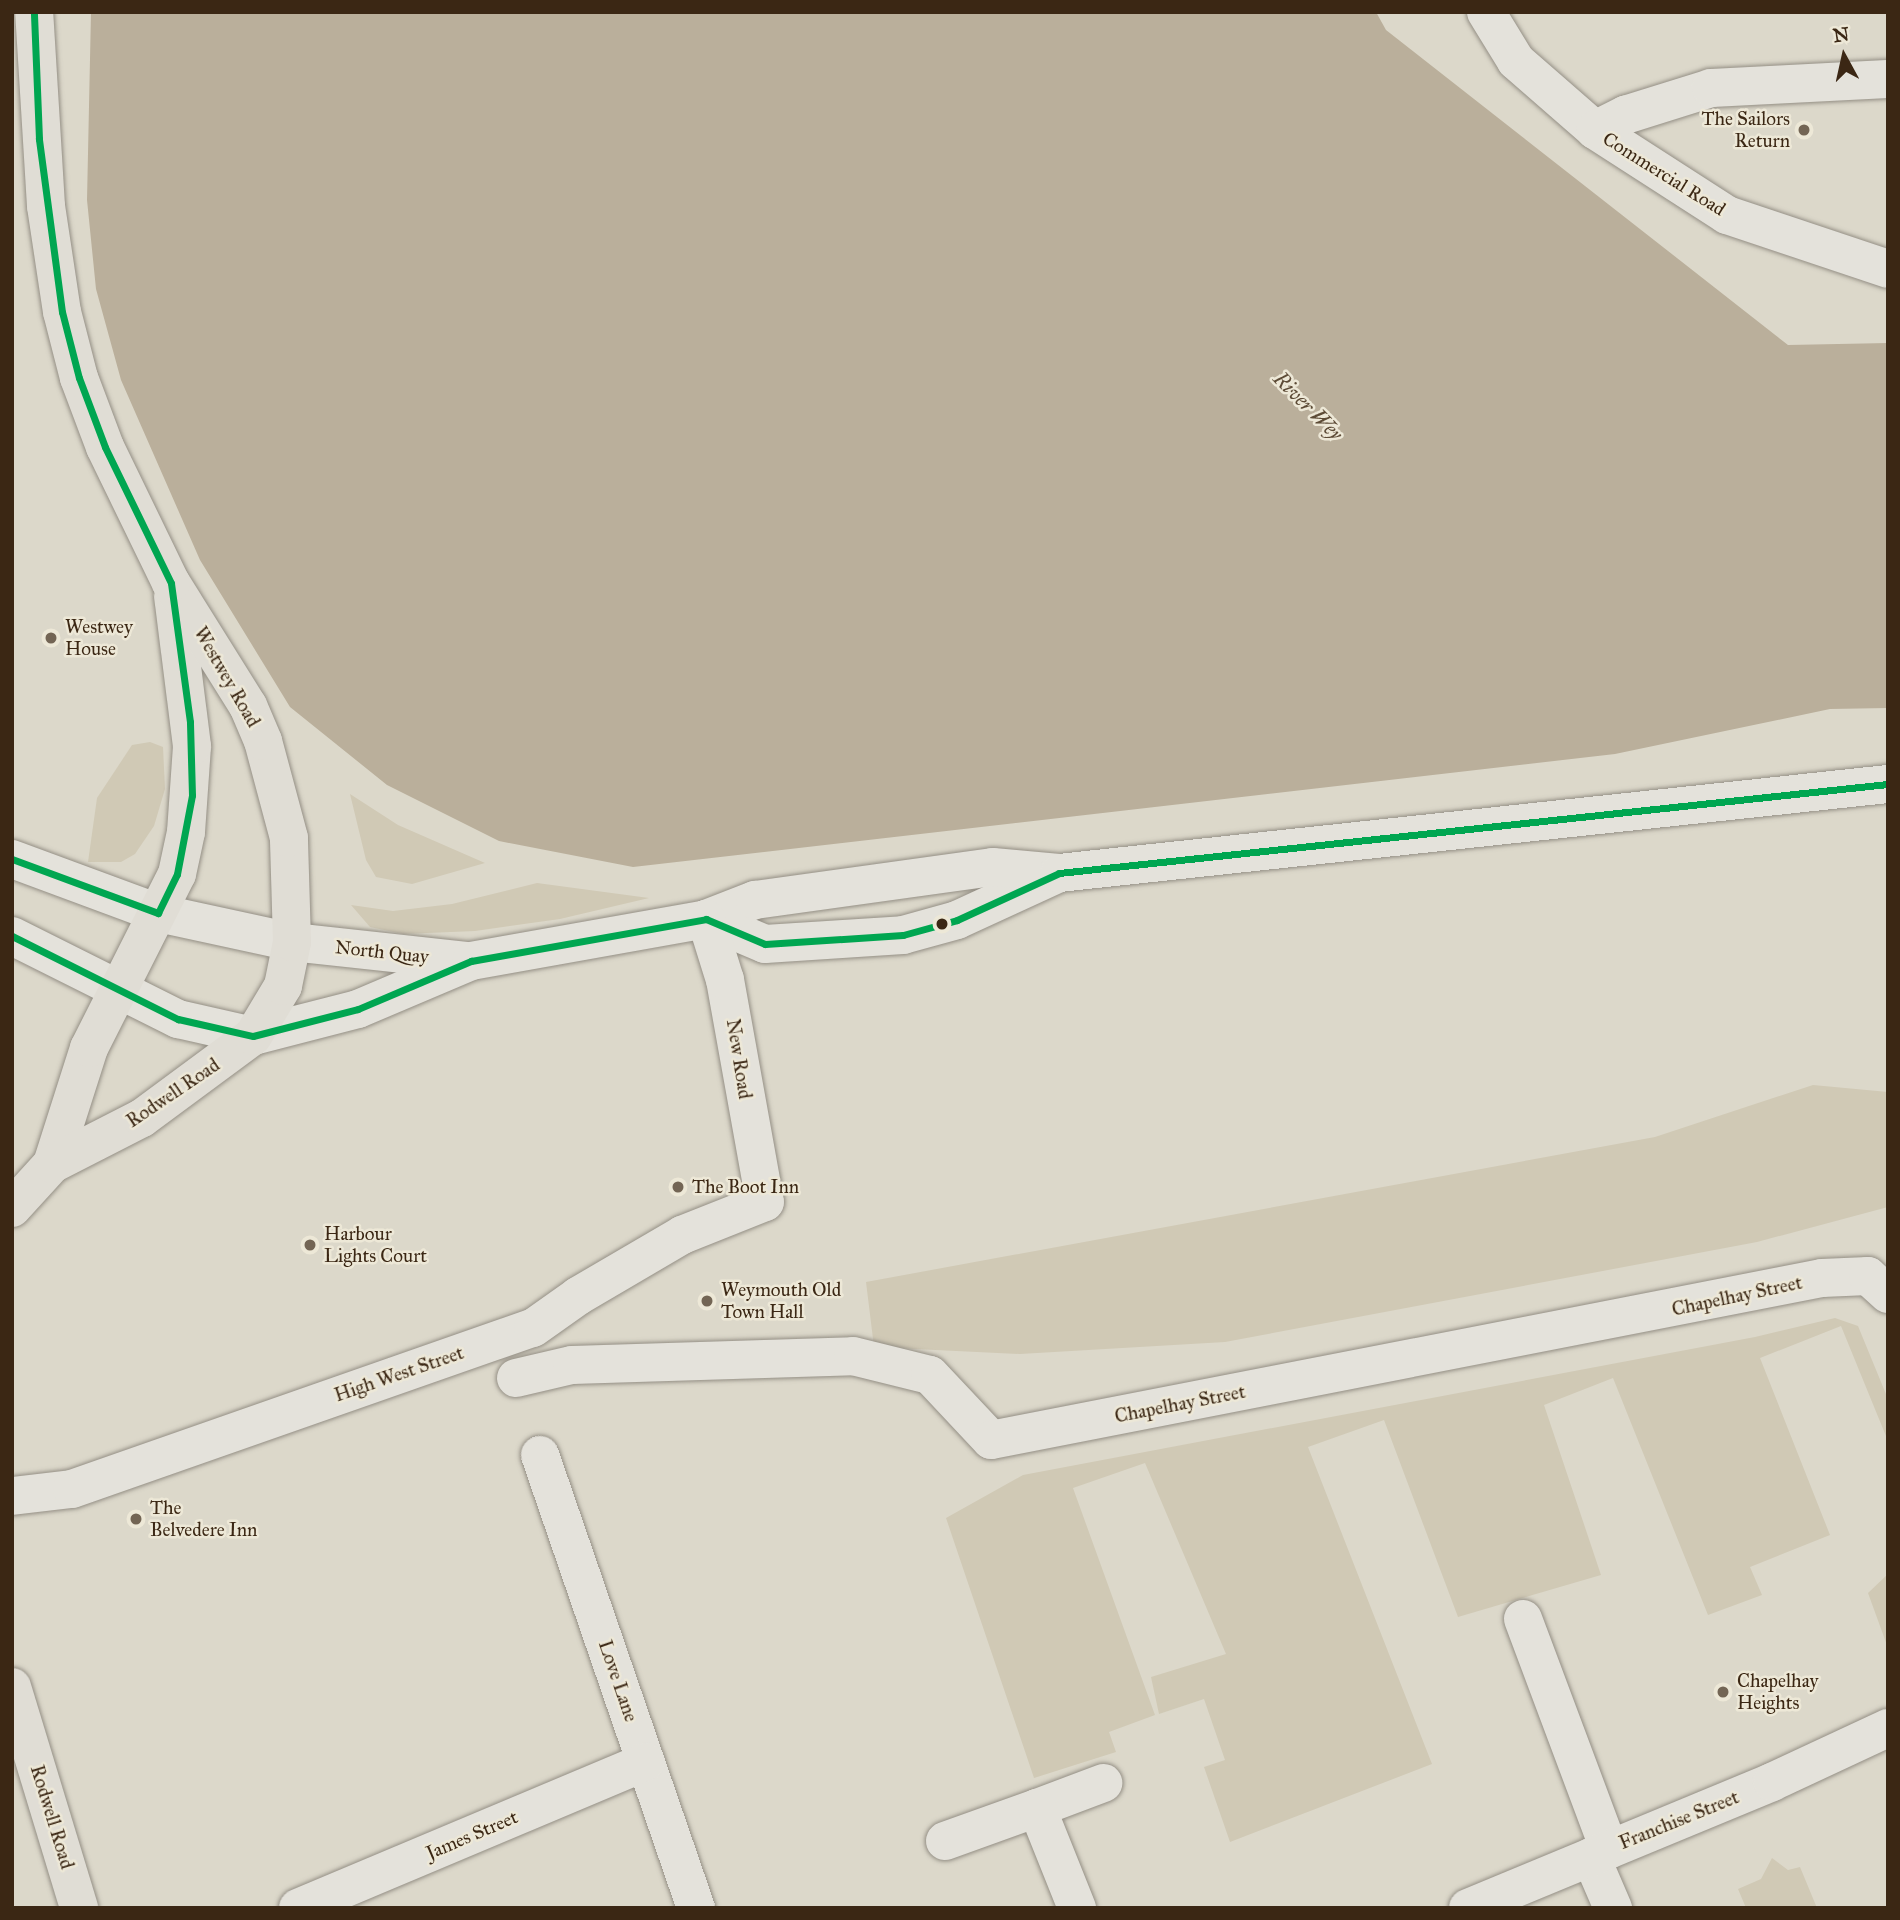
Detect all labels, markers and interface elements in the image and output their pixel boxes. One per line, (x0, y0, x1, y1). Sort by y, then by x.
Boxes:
north arrow (1809, 21, 1879, 91)
text: N (1831, 22, 1851, 47)
place label: The Sailors Return (1702, 108, 1790, 152)
marker: The Sailors Return (1796, 122, 1812, 138)
street label: Commercial Road (1598, 127, 1730, 221)
water label: River Wey (1268, 366, 1348, 446)
place label: Westwey House (65, 616, 133, 660)
street label: Westwey Road (189, 623, 265, 731)
marker: Westwey House (43, 630, 59, 646)
unlabelled marker (935, 917, 949, 931)
street label: North Quay (334, 936, 430, 968)
street label: New Road (721, 1017, 757, 1101)
street label: Rodwell Road (122, 1054, 224, 1132)
place label: The Boot Inn (692, 1176, 799, 1198)
marker: The Boot Inn (670, 1179, 686, 1195)
place label: Harbour Lights Court (324, 1223, 427, 1267)
marker: Harbour Lights Court (302, 1237, 318, 1253)
street label: Chapelhay Street (1670, 1271, 1804, 1321)
place label: Weymouth Old Town Hall (721, 1279, 841, 1323)
marker: Weymouth Old Town Hall (699, 1293, 715, 1309)
street label: High West Street (331, 1341, 467, 1407)
street label: Chapelhay Street (1113, 1380, 1247, 1428)
place label: The Belvedere Inn (150, 1497, 257, 1541)
marker: The Belvedere Inn (128, 1511, 144, 1527)
street label: Love Lane (593, 1637, 643, 1725)
place label: Chapelhay Heights (1737, 1670, 1818, 1714)
marker: Chapelhay Heights (1715, 1684, 1731, 1700)
street label: Rodwell Road (25, 1762, 79, 1872)
street label: Franchise Street (1616, 1786, 1742, 1854)
street label: James Street (423, 1805, 521, 1865)

